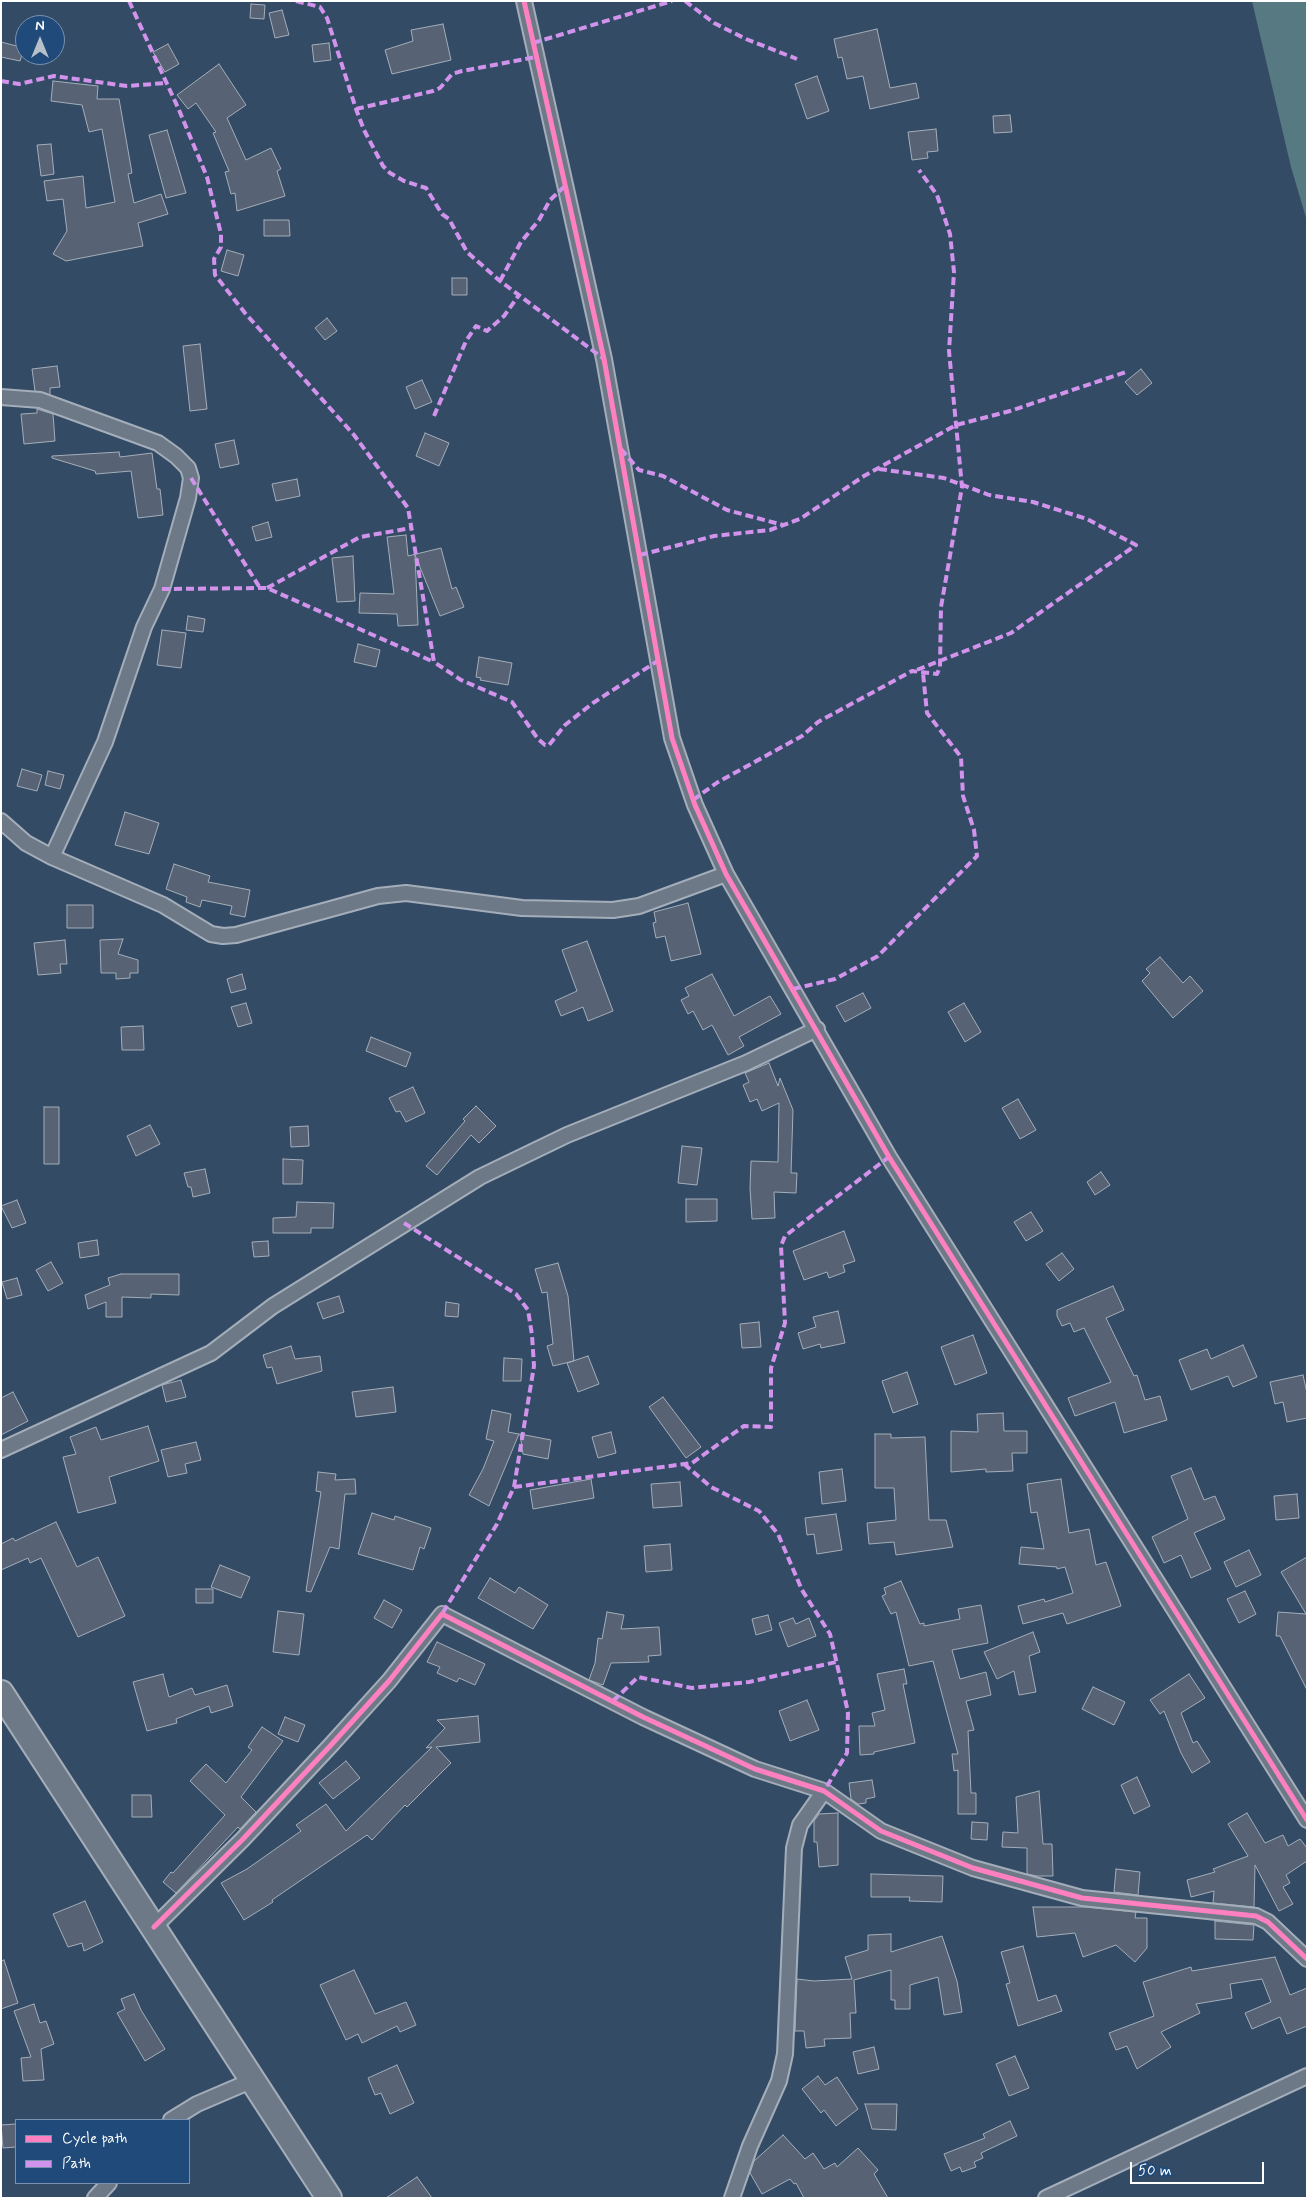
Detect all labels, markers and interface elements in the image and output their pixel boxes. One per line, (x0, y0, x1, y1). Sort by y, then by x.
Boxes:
north arrow (15, 15, 65, 65)
text: N (35, 17, 45, 35)
legend (15, 2119, 190, 2184)
text: Cycle path (62, 2129, 127, 2149)
scale bar (1133, 2152, 1267, 2184)
text: Path (62, 2154, 91, 2174)
text: 50 m (1138, 2161, 1172, 2181)

